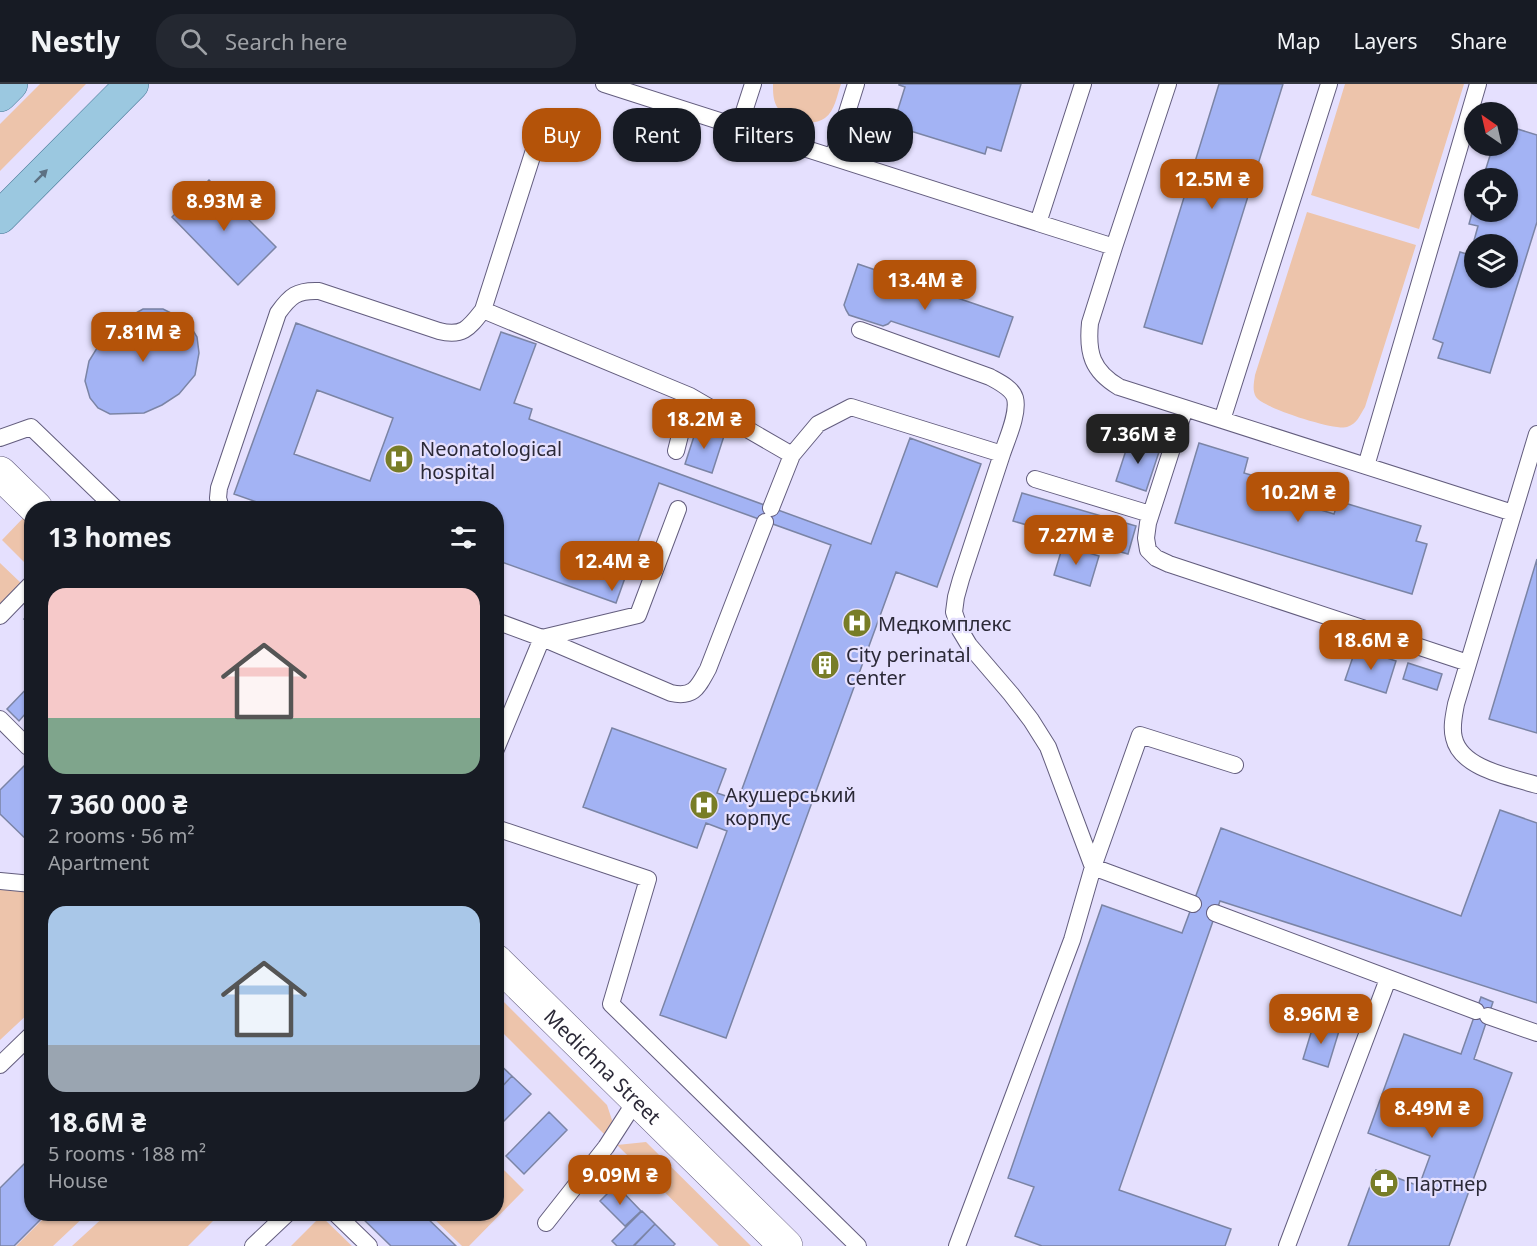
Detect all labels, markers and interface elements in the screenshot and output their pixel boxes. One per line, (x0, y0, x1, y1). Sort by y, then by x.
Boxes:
search box (156, 14, 576, 68)
text: Nestly (30, 22, 120, 60)
icon: search (177, 25, 210, 58)
text: Search here (225, 26, 347, 56)
text: Map (1277, 27, 1321, 55)
text: Layers (1354, 27, 1418, 55)
text: Share (1451, 27, 1507, 55)
north arrow (1464, 102, 1518, 156)
map controls (1464, 102, 1518, 288)
chip: Buy (522, 108, 601, 162)
chip: Rent (613, 108, 701, 162)
chip: Filters (713, 108, 815, 162)
chip: New (827, 108, 913, 162)
pin: 12.5M ₴ (1157, 159, 1267, 210)
text: 12.5M ₴ (1174, 165, 1250, 192)
button: locate (1464, 168, 1518, 222)
one-way arrow (34, 169, 48, 183)
pin: 8.93M ₴ (169, 181, 279, 232)
text: 8.93M ₴ (186, 187, 262, 214)
button: layers (1464, 234, 1518, 288)
pin: 13.4M ₴ (870, 260, 980, 311)
text: 13.4M ₴ (887, 266, 963, 293)
pin: 7.81M ₴ (88, 312, 198, 363)
text: 7.81M ₴ (105, 318, 181, 345)
pin: 18.2M ₴ (649, 399, 759, 450)
text: 18.2M ₴ (666, 405, 742, 432)
pin: 7.36M ₴ (1083, 414, 1193, 465)
text: 7.36M ₴ (1100, 420, 1176, 447)
place label: Neonatological hospital (420, 435, 562, 485)
hospital icon: Neonatological hospital (383, 443, 415, 475)
pin: 10.2M ₴ (1243, 472, 1353, 523)
text: 10.2M ₴ (1260, 478, 1336, 505)
pin: 7.27M ₴ (1021, 515, 1131, 566)
text: 13 homes (48, 519, 172, 555)
icon: filters (447, 521, 480, 554)
text: 7.27M ₴ (1038, 521, 1114, 548)
pin: 12.4M ₴ (557, 541, 667, 592)
text: 12.4M ₴ (574, 547, 650, 574)
hospital icon: Медкомплекс (841, 607, 873, 639)
place label: Медкомплекс (878, 610, 1012, 637)
pin: 18.6M ₴ (1316, 620, 1426, 671)
text: 18.6M ₴ (1333, 626, 1409, 653)
icon: home (210, 627, 318, 735)
place label: City perinatal center (846, 641, 971, 691)
building icon: City perinatal center (809, 649, 841, 681)
place label: Акушерський корпус (725, 781, 856, 831)
text: 7 360 000 ₴ (48, 786, 187, 822)
hospital icon: Акушерський корпус (688, 789, 720, 821)
text: 2 rooms · 56 m² (48, 822, 195, 849)
text: Apartment (48, 849, 149, 876)
icon: home (210, 945, 318, 1053)
pin: 8.96M ₴ (1266, 994, 1376, 1045)
text: 8.96M ₴ (1283, 1000, 1359, 1027)
street label: Medichna Street (539, 1003, 667, 1130)
pin: 8.49M ₴ (1377, 1088, 1487, 1139)
text: 8.49M ₴ (1394, 1094, 1470, 1121)
text: 18.6M ₴ (48, 1104, 146, 1140)
text: 5 rooms · 188 m² (48, 1140, 206, 1167)
pin: 9.09M ₴ (565, 1155, 675, 1206)
text: 9.09M ₴ (582, 1161, 658, 1188)
text: House (48, 1167, 108, 1194)
pharmacy icon: Партнер (1368, 1167, 1400, 1199)
place label: Партнер (1405, 1170, 1488, 1197)

